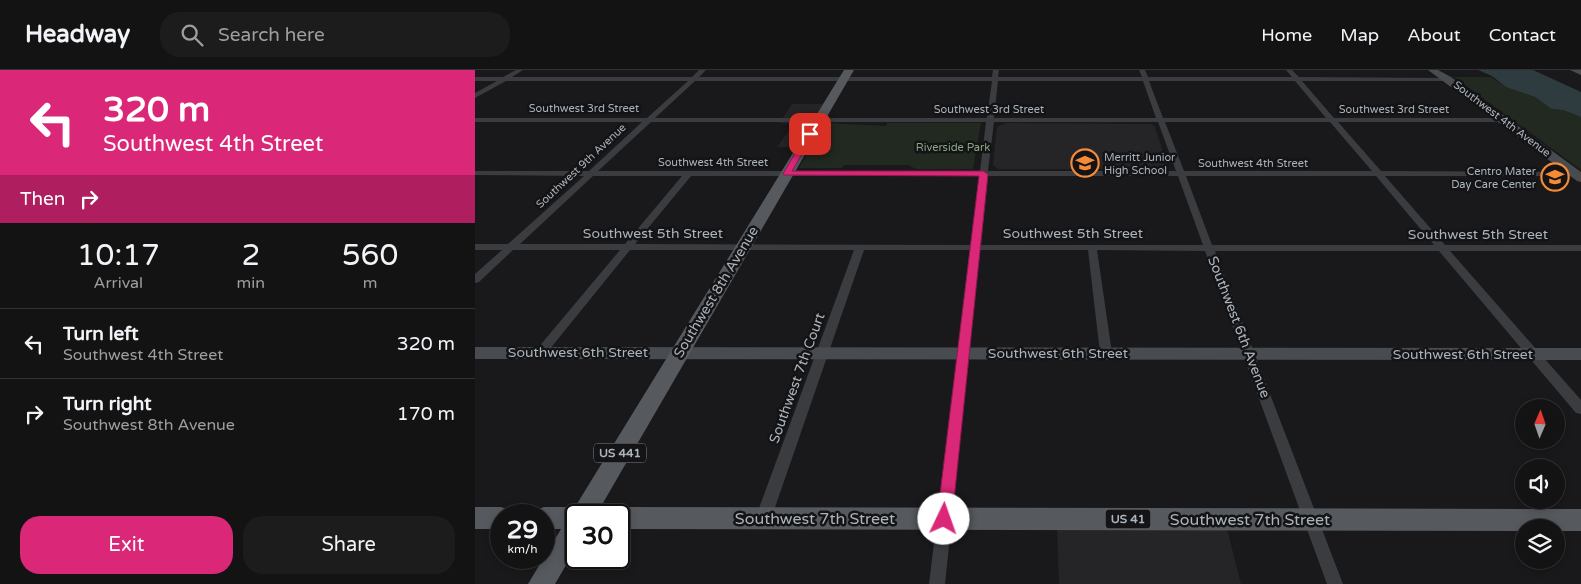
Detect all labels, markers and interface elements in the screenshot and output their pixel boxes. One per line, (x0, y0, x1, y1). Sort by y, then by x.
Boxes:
search box (160, 12, 510, 57)
text: Headway (25, 20, 130, 49)
icon: search (178, 21, 206, 49)
text: Search here (218, 24, 325, 46)
text: Home (1261, 24, 1312, 46)
text: Map (1340, 24, 1379, 46)
text: About (1407, 24, 1461, 46)
text: Contact (1489, 24, 1556, 46)
street label: Southwest 4th Avenue (1451, 78, 1553, 160)
text: 320 m (103, 89, 210, 131)
icon: left (20, 90, 85, 155)
street label: Southwest 3rd Street (529, 102, 639, 115)
street label: Southwest 3rd Street (934, 103, 1044, 116)
street label: Southwest 3rd Street (1339, 103, 1449, 116)
pin (789, 113, 831, 155)
icon: arrive (796, 120, 824, 148)
street label: Southwest 9th Avenue (533, 121, 629, 211)
text: Southwest 4th Street (103, 131, 323, 157)
park label: Riverside Park (916, 141, 990, 154)
school or university icon: Merritt Junior High School (1070, 148, 1100, 178)
place label: Merritt Junior High School (1104, 151, 1176, 177)
street label: Southwest 4th Street (658, 156, 768, 169)
street label: Southwest 4th Street (1198, 157, 1308, 170)
school or university icon: Centro Mater Day Care Center (1540, 162, 1570, 192)
place label: Centro Mater Day Care Center (1451, 165, 1537, 191)
icon: right (75, 185, 103, 213)
text: Then (20, 188, 65, 210)
street label: Southwest 8th Avenue (670, 223, 762, 361)
street label: Southwest 5th Street (583, 225, 724, 242)
street label: Southwest 5th Street (1003, 225, 1144, 242)
street label: Southwest 5th Street (1408, 226, 1549, 243)
text: 10:17 (77, 237, 160, 274)
text: 2 (241, 237, 260, 274)
text: 560 (342, 237, 398, 274)
street label: Southwest 6th Avenue (1204, 254, 1274, 400)
text: Arrival (94, 273, 143, 293)
text: min (237, 273, 265, 293)
text: m (363, 273, 377, 293)
street label: Southwest 7th Court (765, 310, 829, 446)
text: Turn left (63, 323, 139, 345)
icon: left (20, 330, 48, 358)
text: 320 m (397, 333, 455, 355)
street label: Southwest 6th Street (508, 344, 649, 361)
text: Southwest 4th Street (63, 345, 223, 365)
street label: Southwest 6th Street (988, 345, 1129, 362)
street label: Southwest 6th Street (1393, 346, 1534, 363)
text: Turn right (63, 393, 151, 415)
north arrow (1515, 399, 1565, 449)
map controls (1515, 399, 1565, 569)
icon: right (20, 400, 48, 428)
text: 170 m (397, 403, 455, 425)
text: Southwest 8th Avenue (63, 415, 235, 435)
road number: US 441 (594, 443, 646, 462)
button: sound (1515, 459, 1565, 509)
position arrow (917, 492, 969, 544)
speed limit sign: 30 (565, 504, 630, 569)
street label: Southwest 7th Street (735, 509, 895, 529)
road number: US 41 (1105, 509, 1151, 528)
street label: Southwest 7th Street (1170, 510, 1330, 530)
text: 29 (507, 515, 538, 545)
button: Exit (20, 516, 233, 574)
button: Share (243, 516, 455, 574)
button: layers (1515, 519, 1565, 569)
text: km/h (507, 542, 538, 556)

